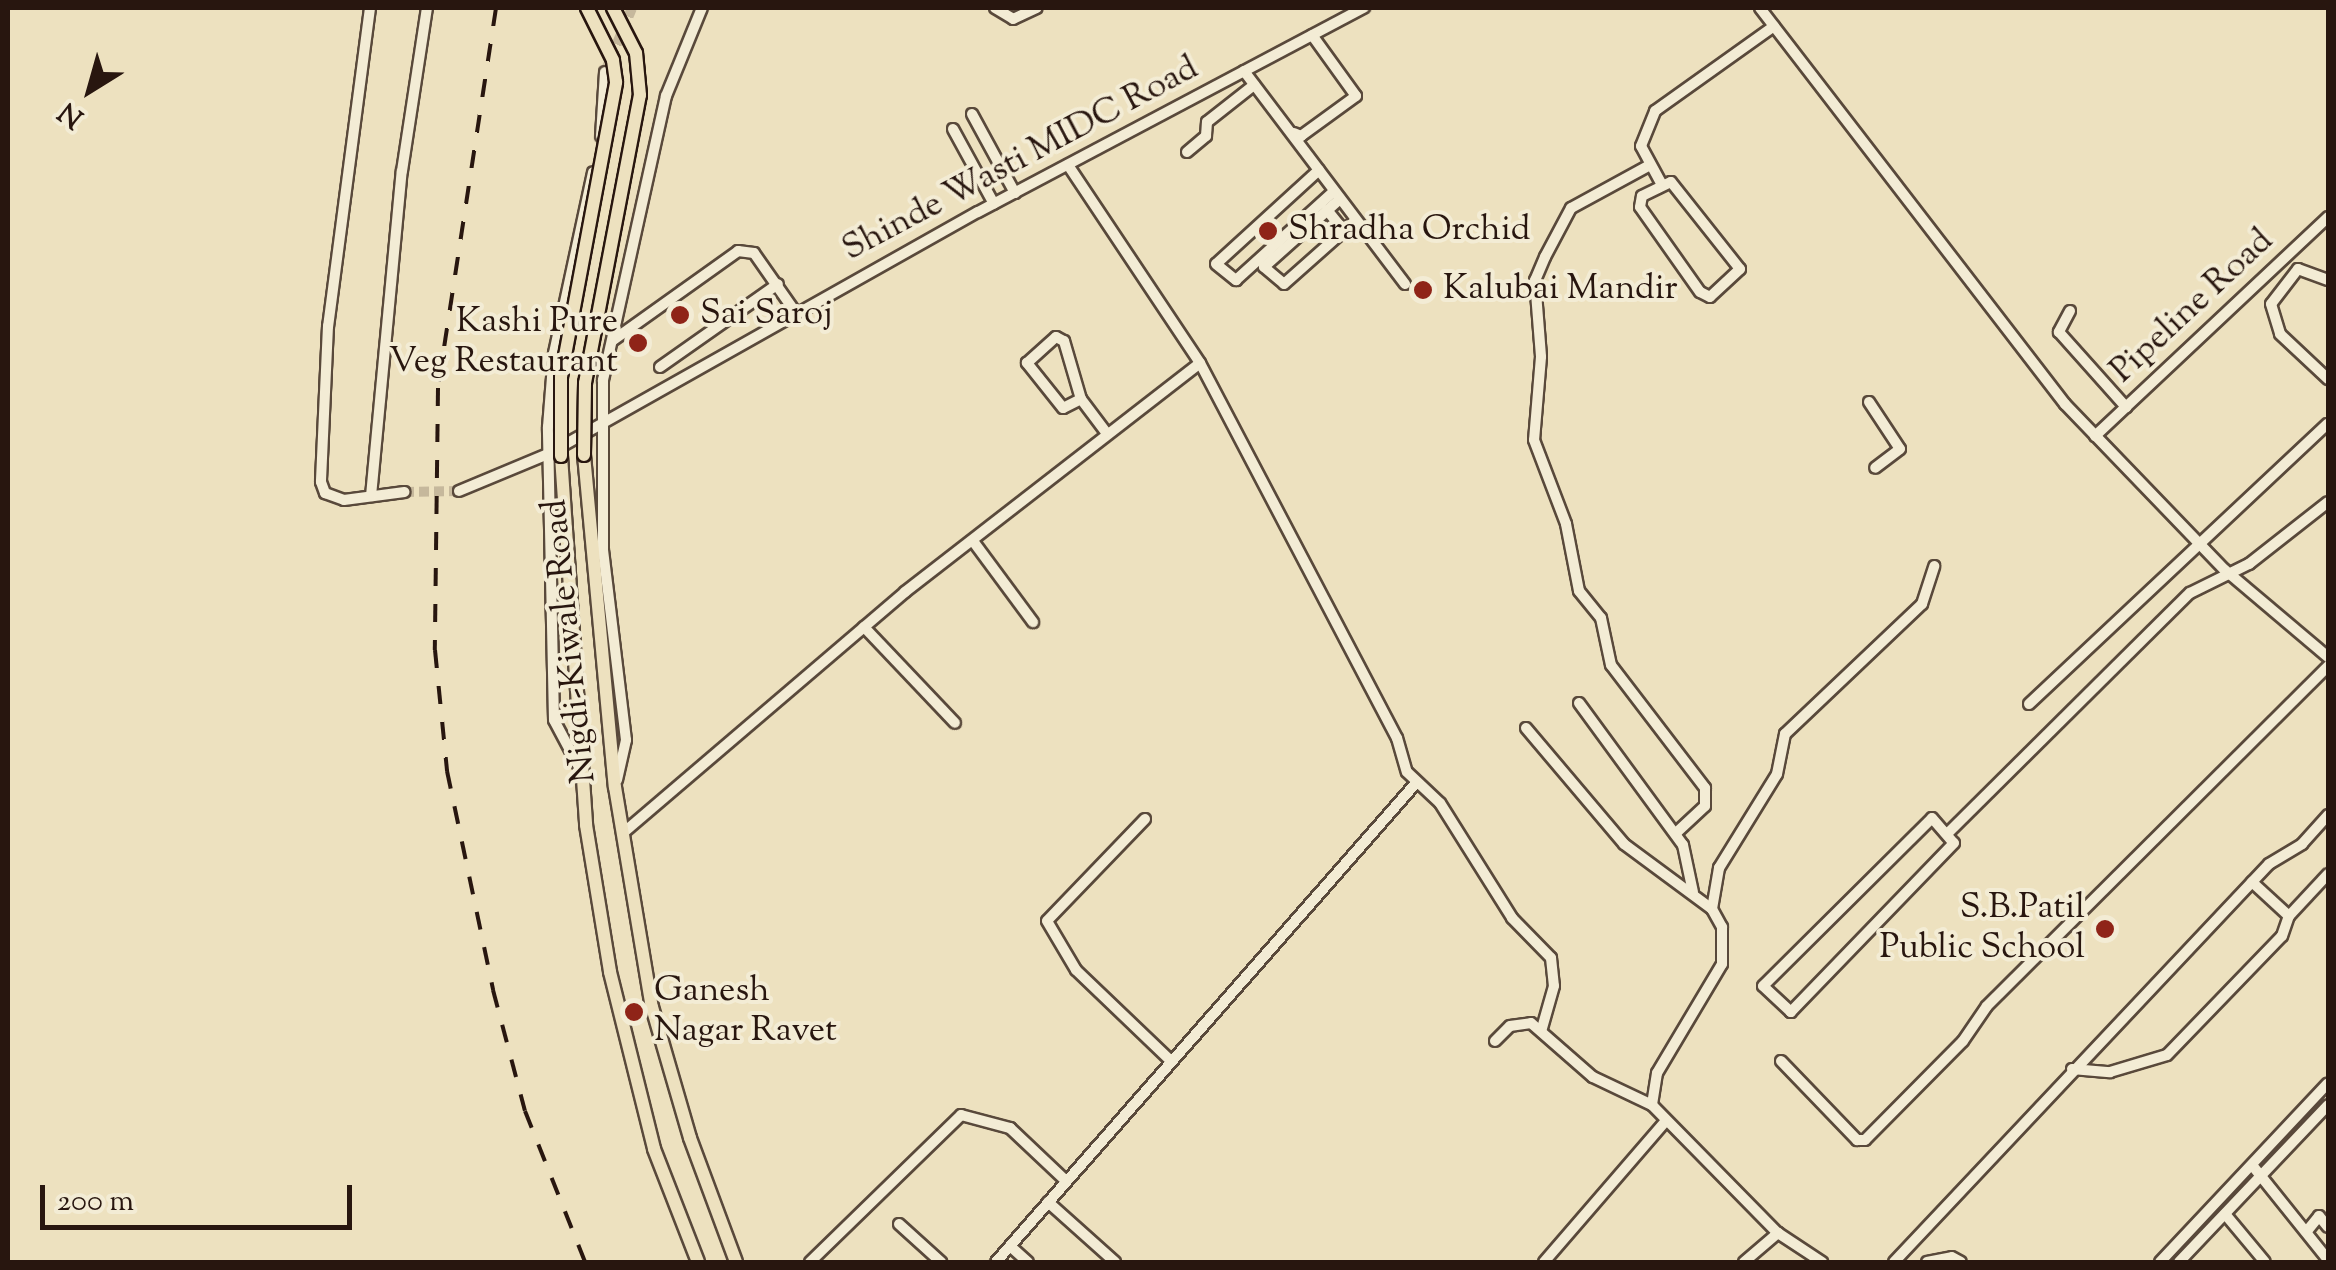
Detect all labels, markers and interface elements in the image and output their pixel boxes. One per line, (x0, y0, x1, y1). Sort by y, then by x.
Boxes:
north arrow (40, 40, 140, 140)
street label: Shinde Wasti MIDC Road (836, 48, 1206, 272)
text: N (51, 91, 93, 137)
place label: Shradha Orchid (1288, 210, 1530, 252)
marker: Shradha Orchid (1257, 220, 1279, 242)
street label: Pipeline Road (2103, 221, 2283, 393)
place label: Kalubai Mandir (1443, 269, 1678, 311)
marker: Kalubai Mandir (1412, 279, 1434, 301)
place label: Sai Saroj (700, 294, 833, 336)
place label: Kashi Pure Veg Restaurant (389, 302, 618, 384)
marker: Sai Saroj (669, 304, 691, 326)
marker: Kashi Pure Veg Restaurant (627, 332, 649, 354)
street label: Nigdi-Kiwale Road (535, 497, 607, 785)
place label: S.B.Patil Public School (1880, 888, 2085, 970)
marker: S.B.Patil Public School (2094, 918, 2116, 940)
place label: Ganesh Nagar Ravet (654, 971, 837, 1053)
marker: Ganesh Nagar Ravet (623, 1001, 645, 1023)
scale bar (45, 1165, 358, 1227)
text: 200 m (57, 1181, 134, 1224)

